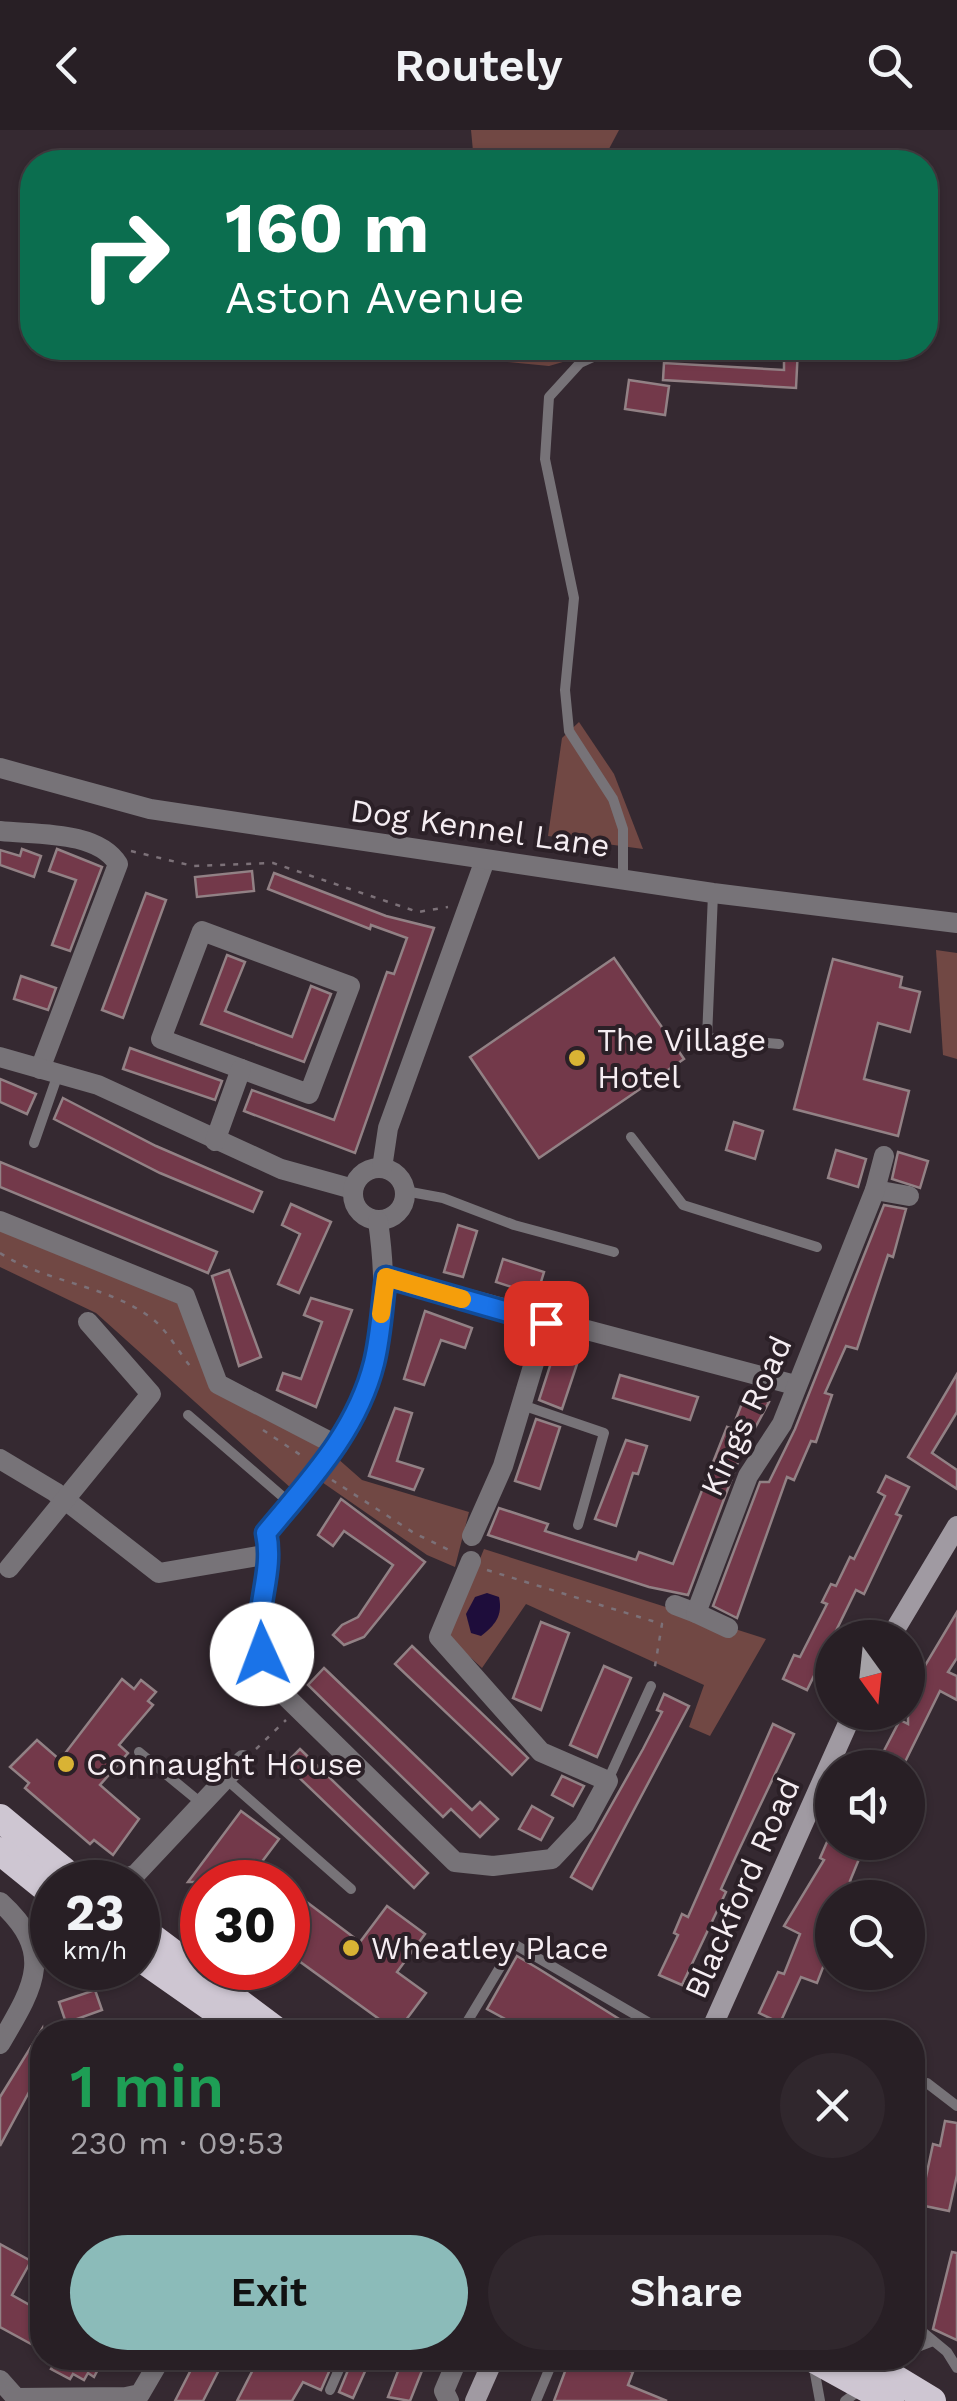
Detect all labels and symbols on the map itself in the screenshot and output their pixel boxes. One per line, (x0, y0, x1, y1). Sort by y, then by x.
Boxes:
street label: Dog Kennel Lane (348, 791, 612, 865)
place label: The Village Hotel (597, 1021, 766, 1096)
marker: The Village Hotel (566, 1047, 588, 1069)
pin (504, 1281, 589, 1366)
street label: Kings Road (692, 1330, 800, 1502)
position arrow (210, 1602, 314, 1706)
north arrow (815, 1620, 925, 1730)
place label: Connaught House (86, 1745, 363, 1783)
marker: Connaught House (55, 1753, 77, 1775)
street label: Blackford Road (676, 1772, 808, 2004)
speed limit sign: 30 (180, 1860, 310, 1990)
place label: Wheatley Place (371, 1929, 609, 1967)
marker: Wheatley Place (340, 1937, 362, 1959)

